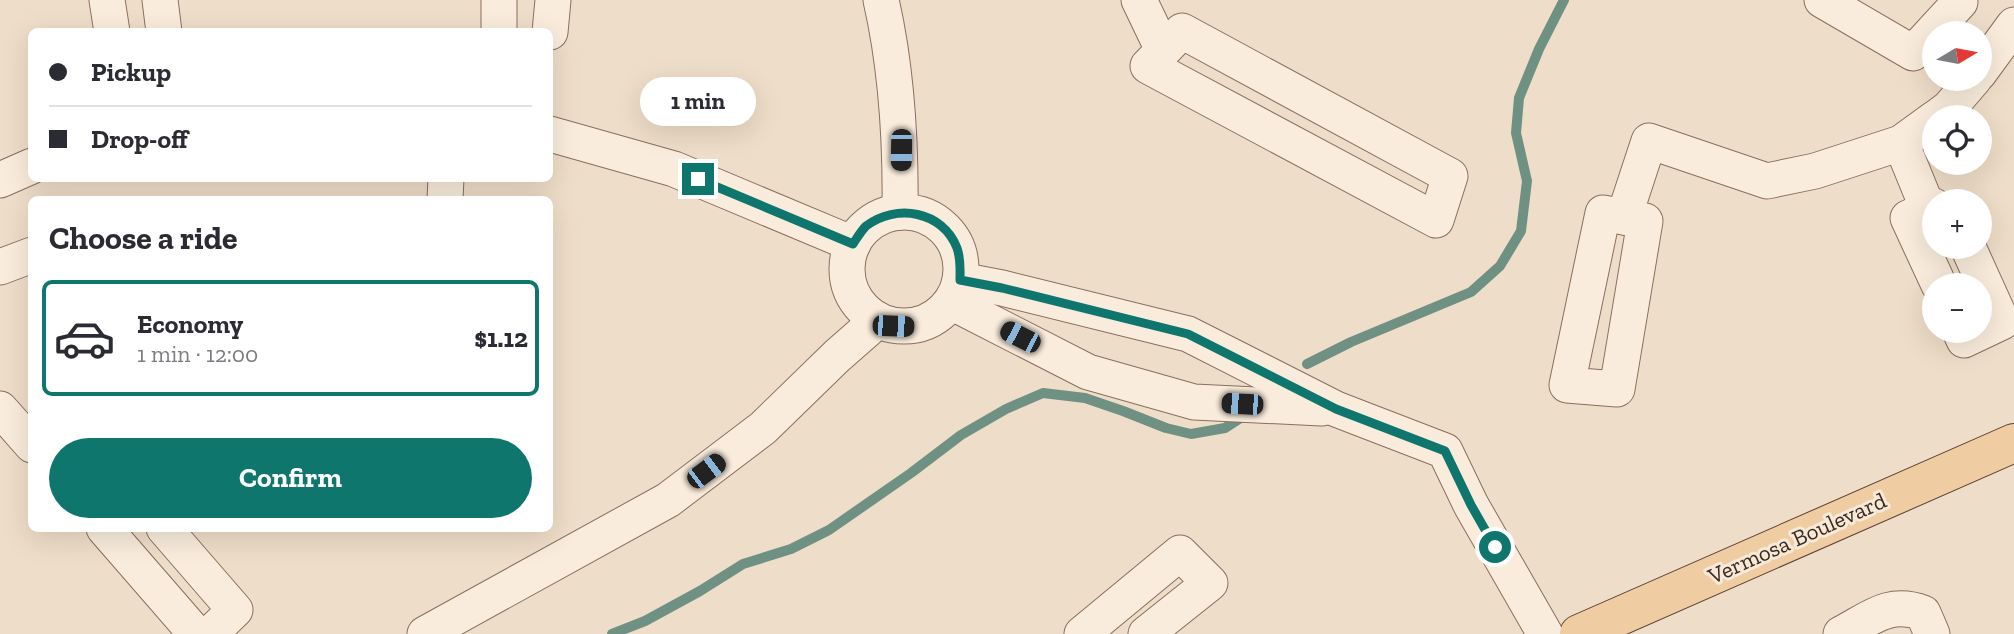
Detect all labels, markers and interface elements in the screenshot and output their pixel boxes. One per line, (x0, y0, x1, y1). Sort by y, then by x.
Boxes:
north arrow (1922, 21, 1992, 91)
map controls (1922, 21, 1992, 343)
text: Pickup (91, 56, 171, 88)
callout: 1 min (640, 78, 756, 127)
text: 1 min (671, 87, 725, 115)
button: locate (1922, 105, 1992, 175)
text: Drop-off (91, 123, 188, 155)
car (891, 129, 912, 171)
route end (682, 163, 714, 195)
button: + (1922, 189, 1992, 259)
text: Choose a ride (49, 219, 237, 257)
button: − (1922, 273, 1992, 343)
icon: car (53, 307, 116, 370)
text: Economy (137, 308, 243, 340)
car (872, 315, 915, 337)
car (997, 318, 1044, 356)
text: $1.12 (474, 322, 528, 354)
text: 1 min · 12:00 (137, 340, 258, 368)
car (1221, 392, 1264, 416)
button: Confirm (49, 438, 532, 518)
car (683, 450, 730, 492)
street label: Vermosa Boulevard (1703, 486, 1891, 590)
route start (1479, 531, 1511, 563)

